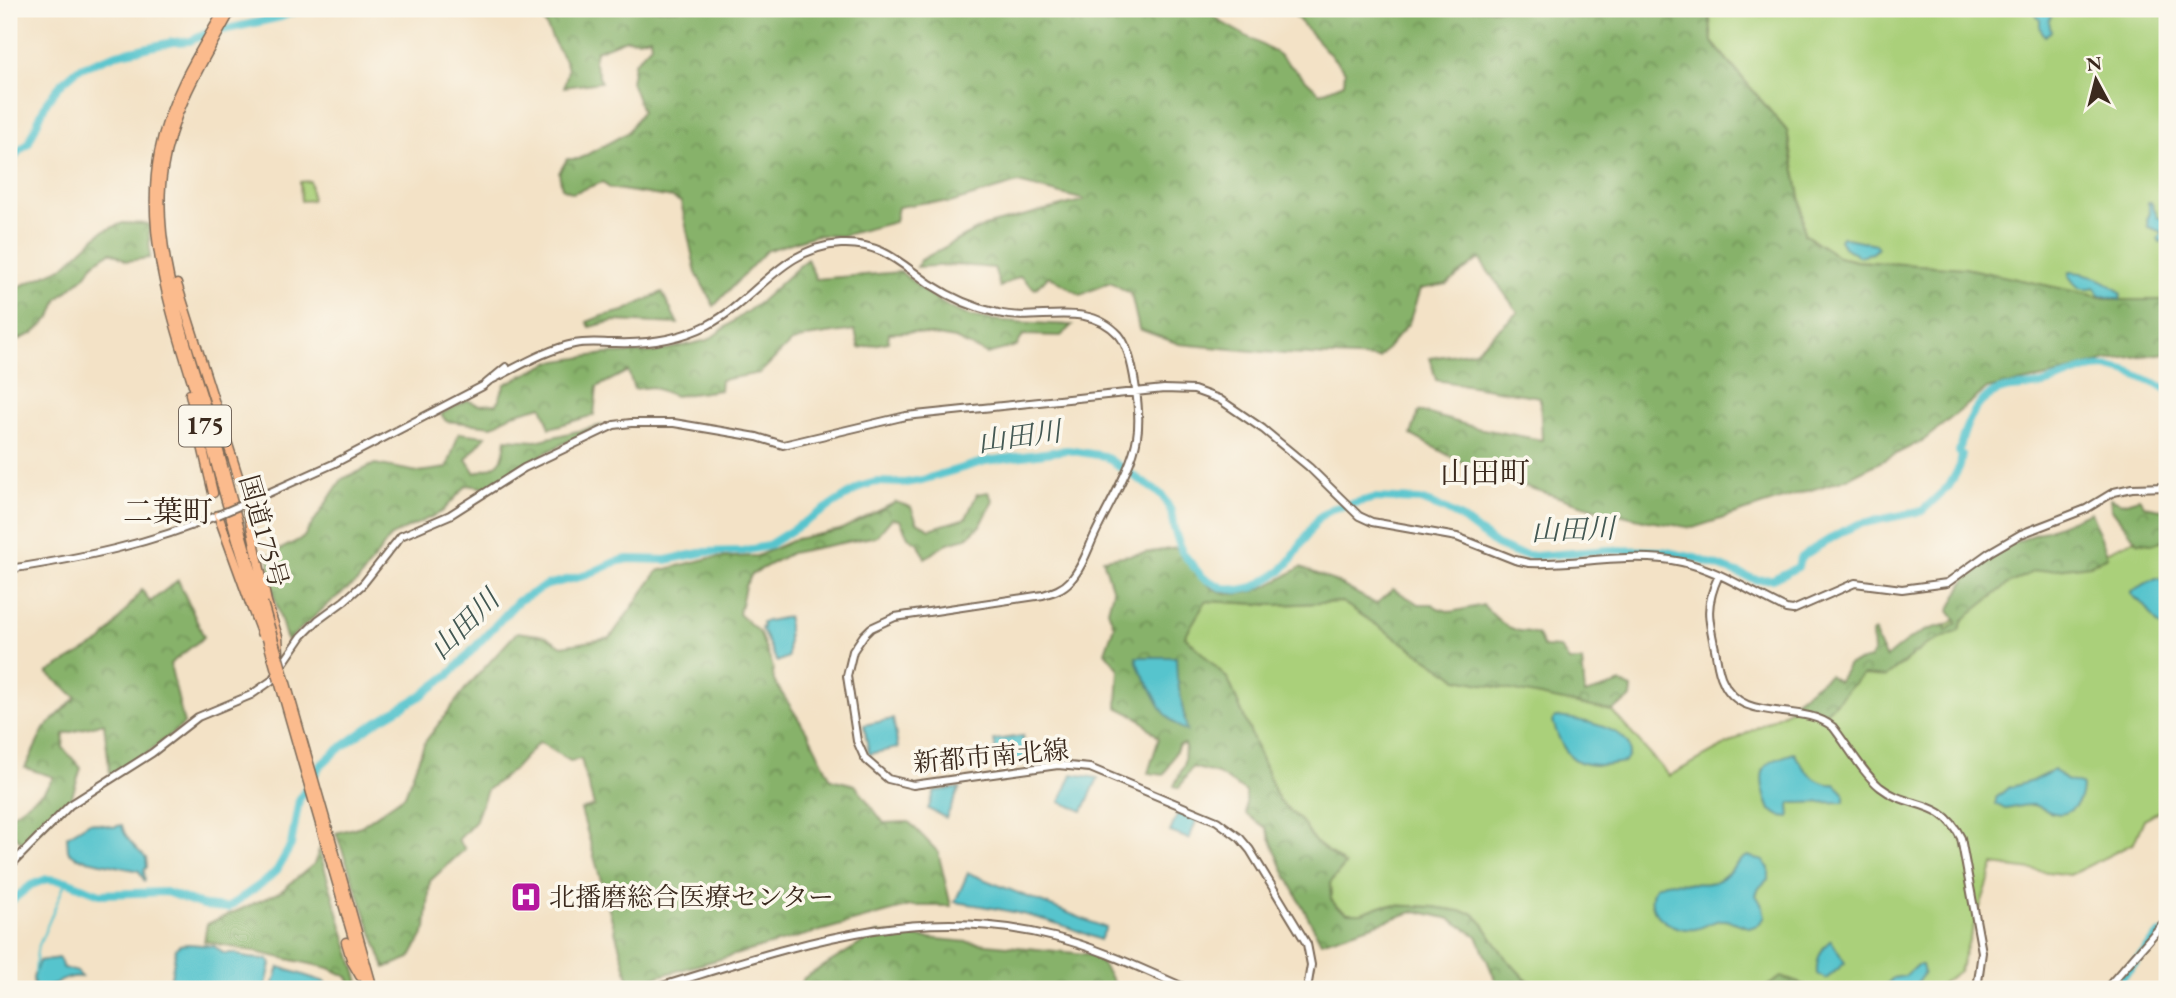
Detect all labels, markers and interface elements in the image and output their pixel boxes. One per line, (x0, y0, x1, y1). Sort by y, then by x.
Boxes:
north arrow (2060, 46, 2130, 116)
text: N (2085, 50, 2104, 77)
road number: 175 (179, 405, 231, 446)
water label: 山田川 (975, 412, 1066, 460)
district label: 山田町 (1440, 453, 1530, 492)
street label: 国道175号 (232, 471, 296, 591)
district label: 二葉町 (123, 492, 213, 531)
water label: 山田川 (1530, 509, 1619, 548)
water label: 山田川 (422, 579, 509, 666)
street label: 新都市南北線 (912, 732, 1070, 780)
hospital icon: 北播磨総合医療センター (509, 880, 543, 914)
place label: 北播磨総合医療センター (549, 880, 834, 914)

